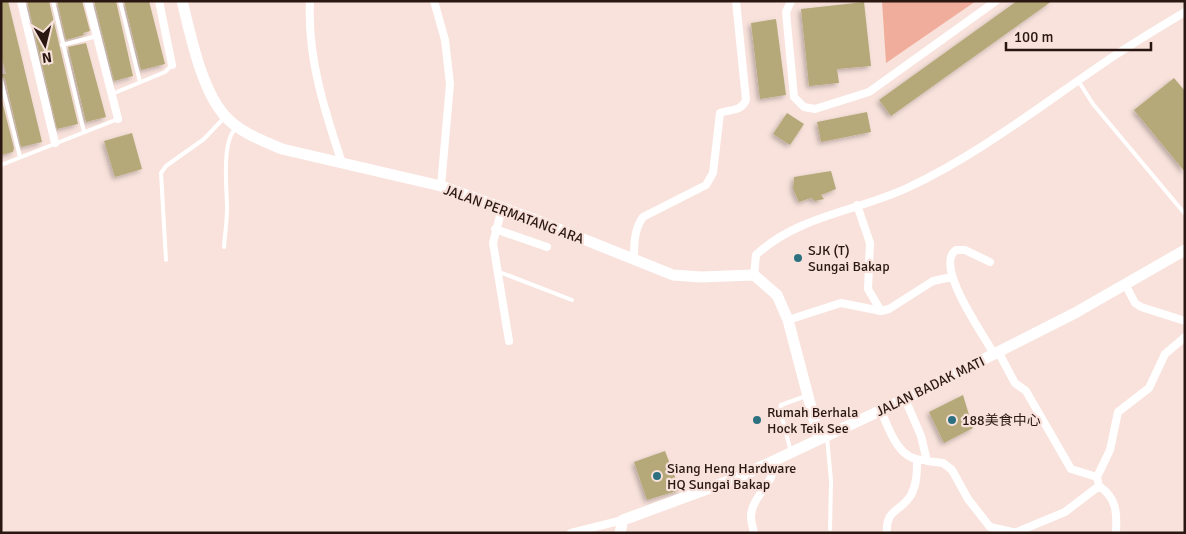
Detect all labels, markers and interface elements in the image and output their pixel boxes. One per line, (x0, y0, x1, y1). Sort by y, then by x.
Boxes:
north arrow (20, 20, 70, 70)
scale bar (1006, 20, 1151, 52)
text: 100 m (1014, 28, 1054, 46)
text: N (41, 48, 53, 66)
street label: JALAN PERMATANG ARA (441, 181, 587, 248)
place label: SJK (T) Sungai Bakap (808, 242, 890, 275)
marker: SJK (T) Sungai Bakap (792, 252, 804, 264)
street label: JALAN BADAK MATI (873, 353, 987, 420)
place label: Rumah Berhala Hock Teik See (767, 404, 858, 437)
place label: 188美食中心 (962, 412, 1041, 429)
marker: Rumah Berhala Hock Teik See (751, 414, 763, 426)
marker: 188美食中心 (946, 414, 958, 426)
place label: Siang Heng Hardware HQ Sungai Bakap (667, 460, 796, 493)
marker: Siang Heng Hardware HQ Sungai Bakap (651, 470, 663, 482)

